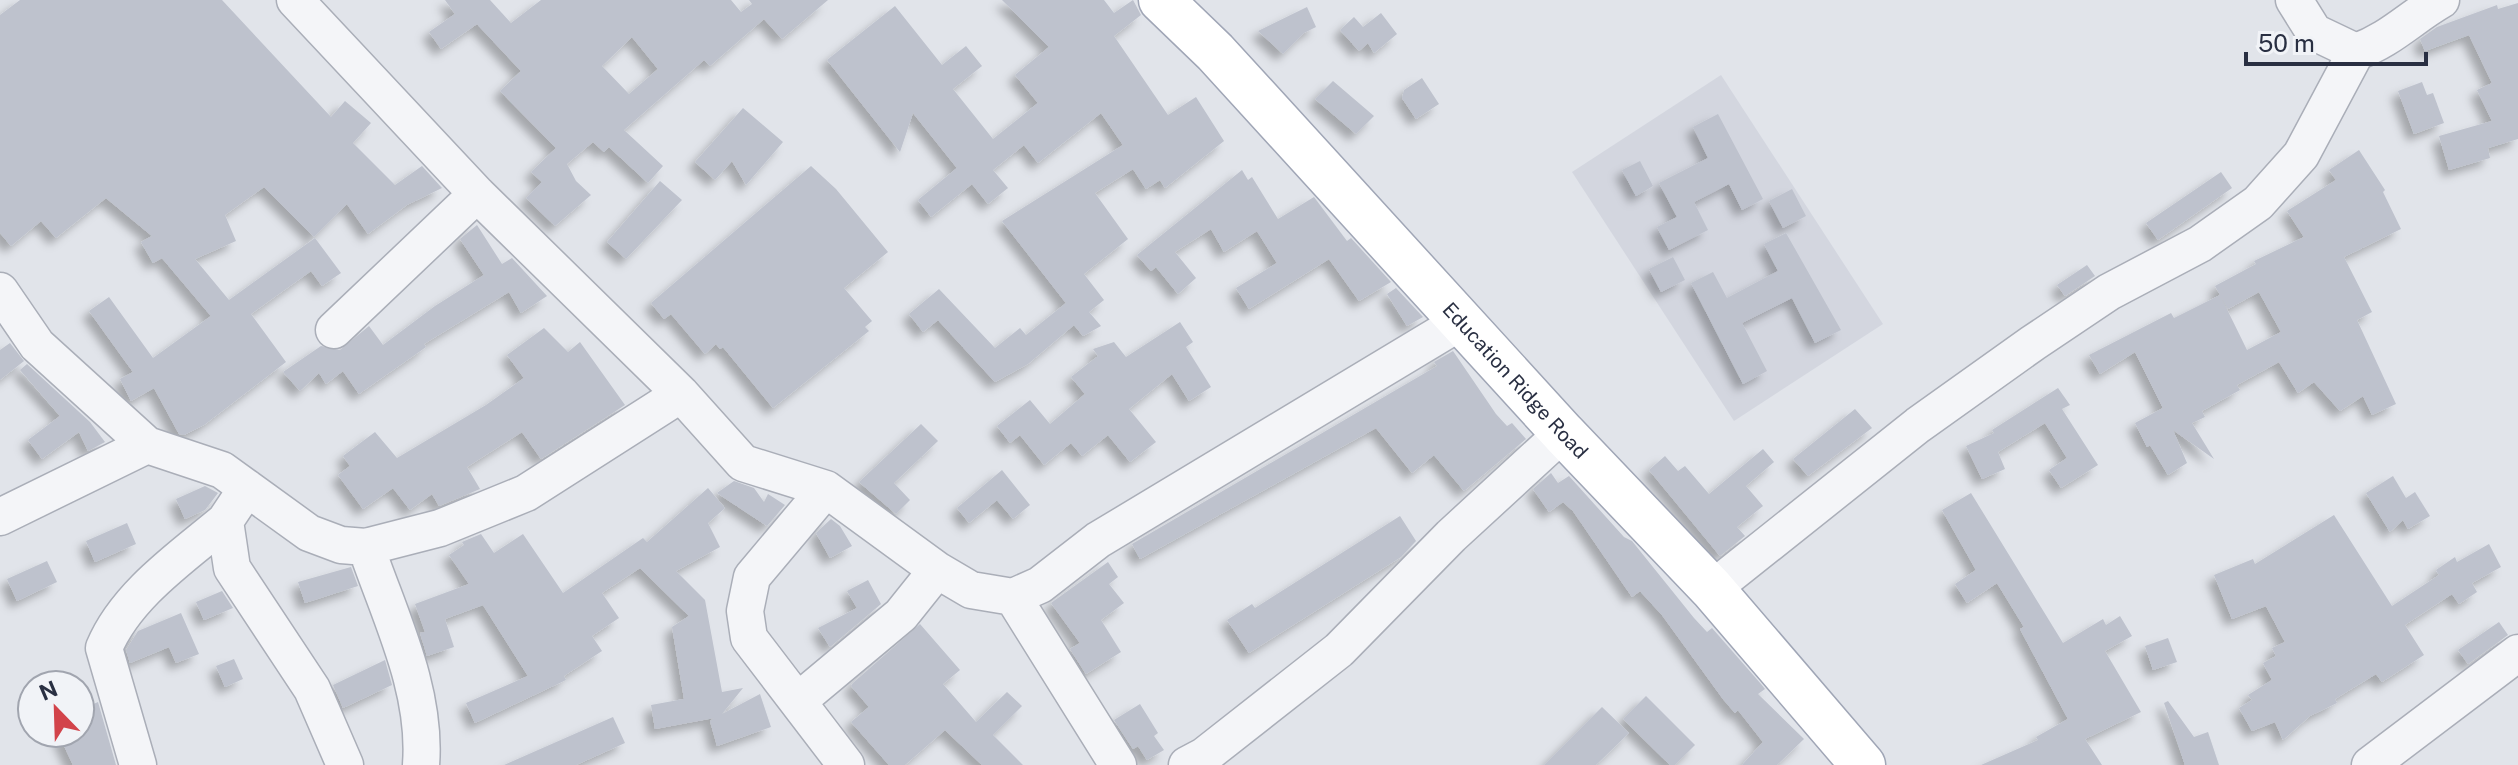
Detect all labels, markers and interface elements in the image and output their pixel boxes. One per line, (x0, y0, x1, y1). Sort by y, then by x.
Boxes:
scale bar (2246, 16, 2426, 66)
text: 50 m (2258, 29, 2315, 57)
street label: Education Ridge Road (1438, 297, 1593, 464)
north arrow (16, 669, 96, 749)
text: N (35, 675, 61, 706)

